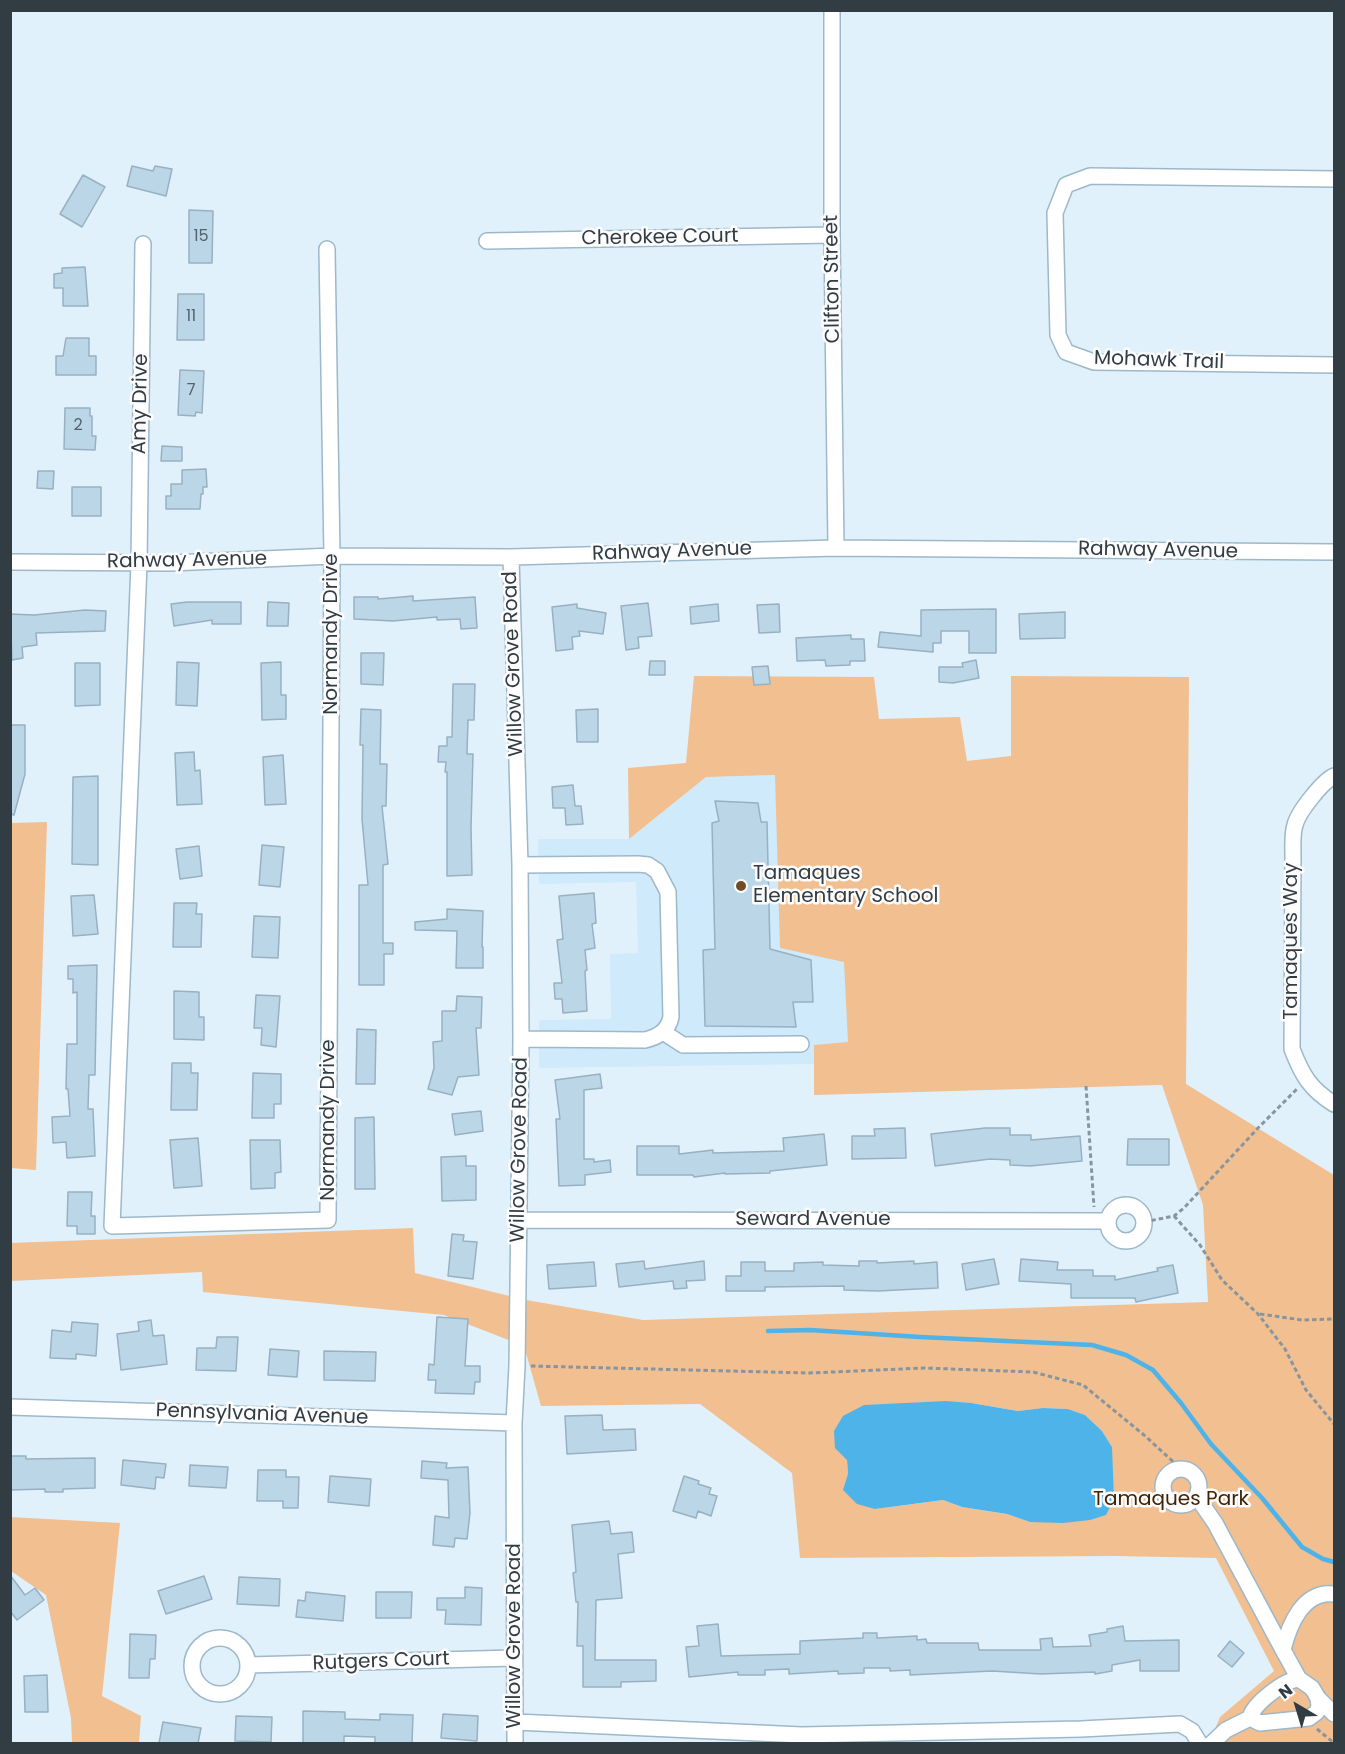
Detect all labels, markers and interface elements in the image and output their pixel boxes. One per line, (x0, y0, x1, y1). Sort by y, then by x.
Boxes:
street label: Clifton Street (820, 214, 846, 344)
street label: Cherokee Court (581, 225, 739, 251)
house number: 15 (193, 227, 209, 247)
house number: 11 (186, 307, 196, 327)
street label: Mohawk Trail (1094, 347, 1224, 375)
street label: Amy Drive (128, 353, 154, 455)
house number: 7 (187, 381, 195, 401)
house number: 2 (73, 416, 83, 436)
street label: Rahway Avenue (592, 537, 752, 567)
street label: Rahway Avenue (1078, 538, 1238, 564)
street label: Rahway Avenue (107, 548, 267, 574)
street label: Normandy Drive (320, 553, 344, 715)
street label: Willow Grove Road (499, 571, 529, 757)
place label: Tamaques Elementary School (753, 862, 938, 909)
street label: Tamaques Way (1280, 862, 1304, 1020)
marker: Tamaques Elementary School (734, 879, 748, 893)
street label: Normandy Drive (317, 1039, 341, 1201)
street label: Willow Grove Road (506, 1057, 534, 1243)
street label: Seward Avenue (735, 1208, 891, 1232)
street label: Pennsylvania Avenue (155, 1399, 369, 1431)
park label: Tamaques Park (1093, 1488, 1249, 1512)
street label: Willow Grove Road (503, 1543, 527, 1729)
street label: Rutgers Court (312, 1648, 450, 1676)
north arrow (1267, 1676, 1327, 1736)
text: N (1274, 1679, 1297, 1704)

